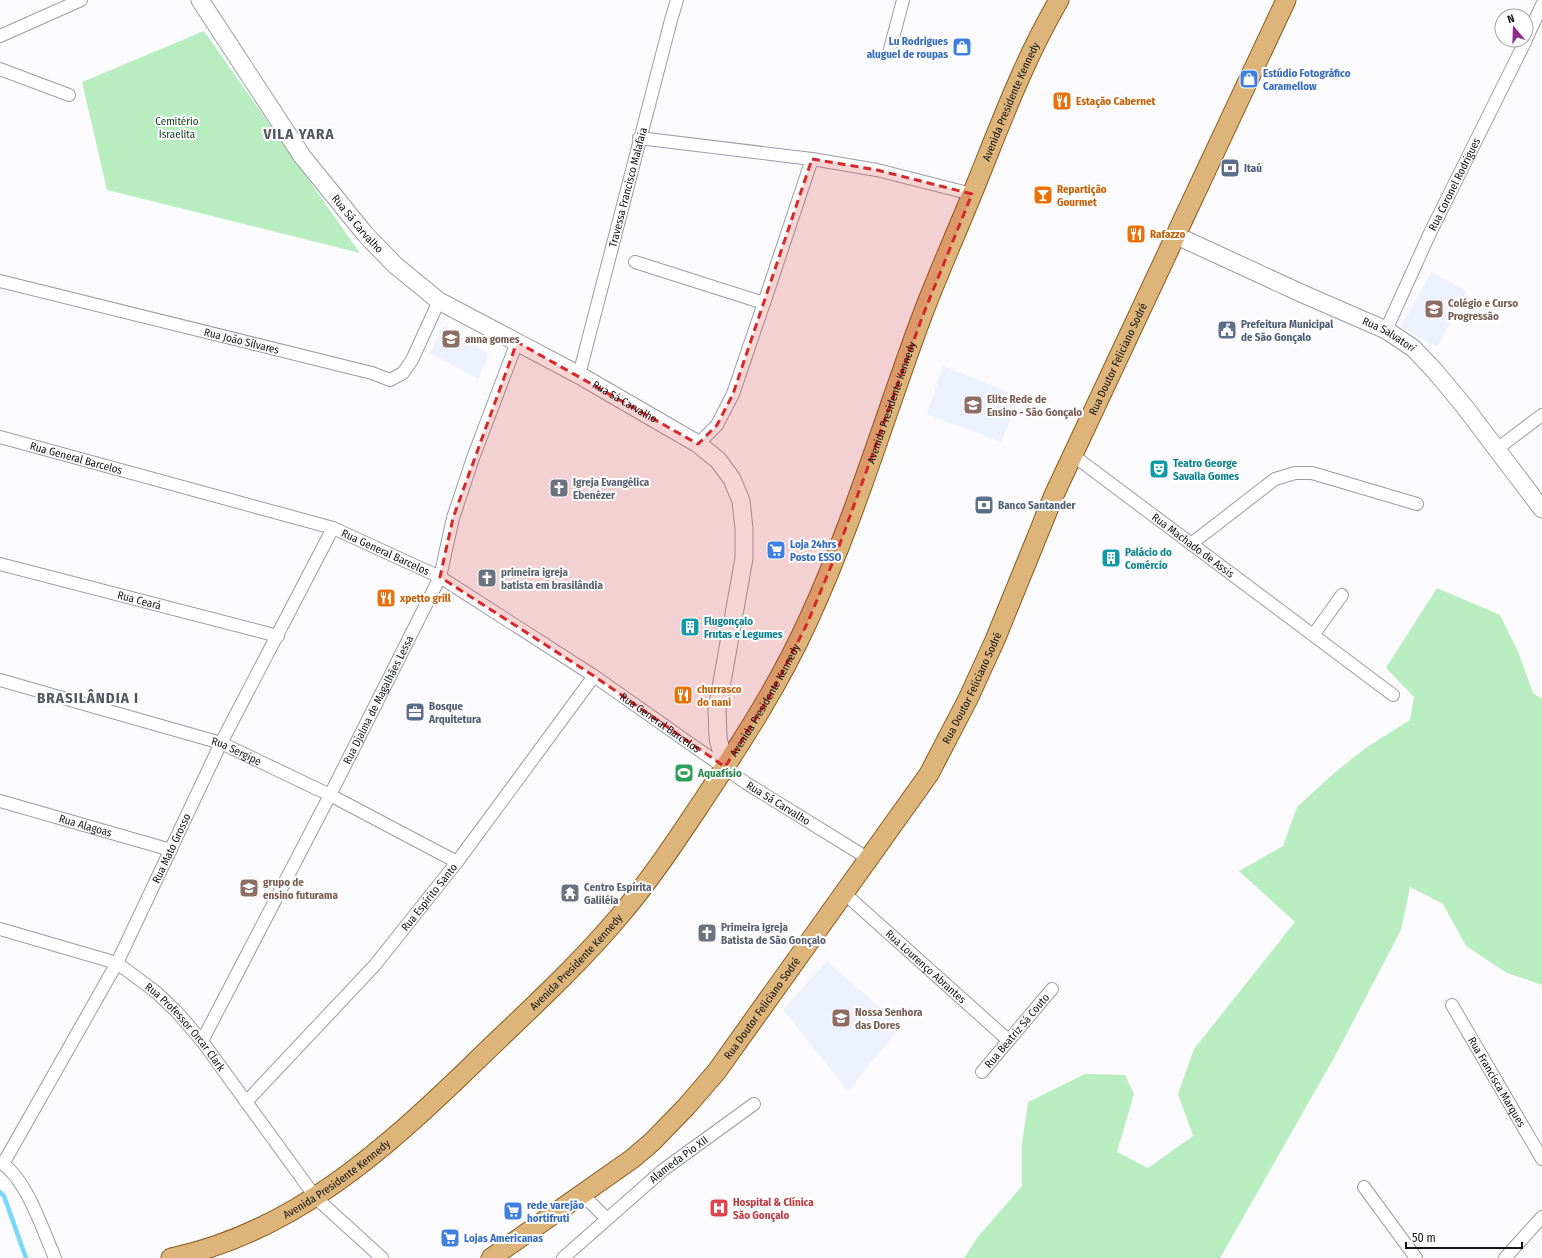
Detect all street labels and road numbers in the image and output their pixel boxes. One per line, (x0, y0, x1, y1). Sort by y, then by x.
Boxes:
street label: Avenida Presidente Kennedy (980, 40, 1042, 163)
street label: Travessa Francisco Malafaia (606, 126, 650, 249)
street label: Rua Coronel Rodrigues (1426, 136, 1483, 233)
street label: Rua Sá Carvalho (329, 192, 386, 256)
street label: Rua Doutor Feliciano Sodré (1086, 301, 1150, 417)
street label: Rua Salvatori (1360, 315, 1419, 354)
street label: Rua João Silvares (203, 326, 281, 357)
street label: Avenida Presidente Kennedy (864, 340, 919, 465)
street label: Rua Sá Carvalho (590, 378, 659, 426)
street label: Rua General Barcelos (28, 439, 124, 477)
street label: Rua Machado de Assis (1149, 511, 1237, 581)
street label: Rua General Barcelos (339, 527, 432, 578)
street label: Rua Ceará (116, 589, 163, 612)
street label: Rua Doutor Feliciano Sodré (940, 630, 1004, 746)
street label: Rua Djalma de Magalhães Lessa (341, 633, 416, 766)
street label: Avenida Presidente Kennedy (727, 642, 803, 759)
street label: Rua General Barcelos (617, 690, 703, 756)
street label: Rua Sergipe (210, 735, 263, 768)
street label: Rua Sá Carvalho (744, 779, 813, 828)
street label: Rua Mato Grosso (150, 811, 194, 885)
street label: Rua Alagoas (57, 812, 114, 840)
street label: Rua Espírito Santo (399, 861, 460, 934)
street label: Avenida Presidente Kennedy (527, 912, 625, 1013)
street label: Rua Lourenço Abrantes (883, 927, 969, 1006)
street label: Rua Doutor Feliciano Sodré (721, 955, 803, 1062)
street label: Rua Professor Orcar Clark (142, 980, 228, 1075)
street label: Rua Beatriz Sá Couto (982, 991, 1052, 1071)
street label: Rua Francisca Marques (1465, 1035, 1528, 1130)
street label: Alameda Pio XII (647, 1134, 711, 1186)
street label: Avenida Presidente Kennedy (281, 1137, 393, 1222)

